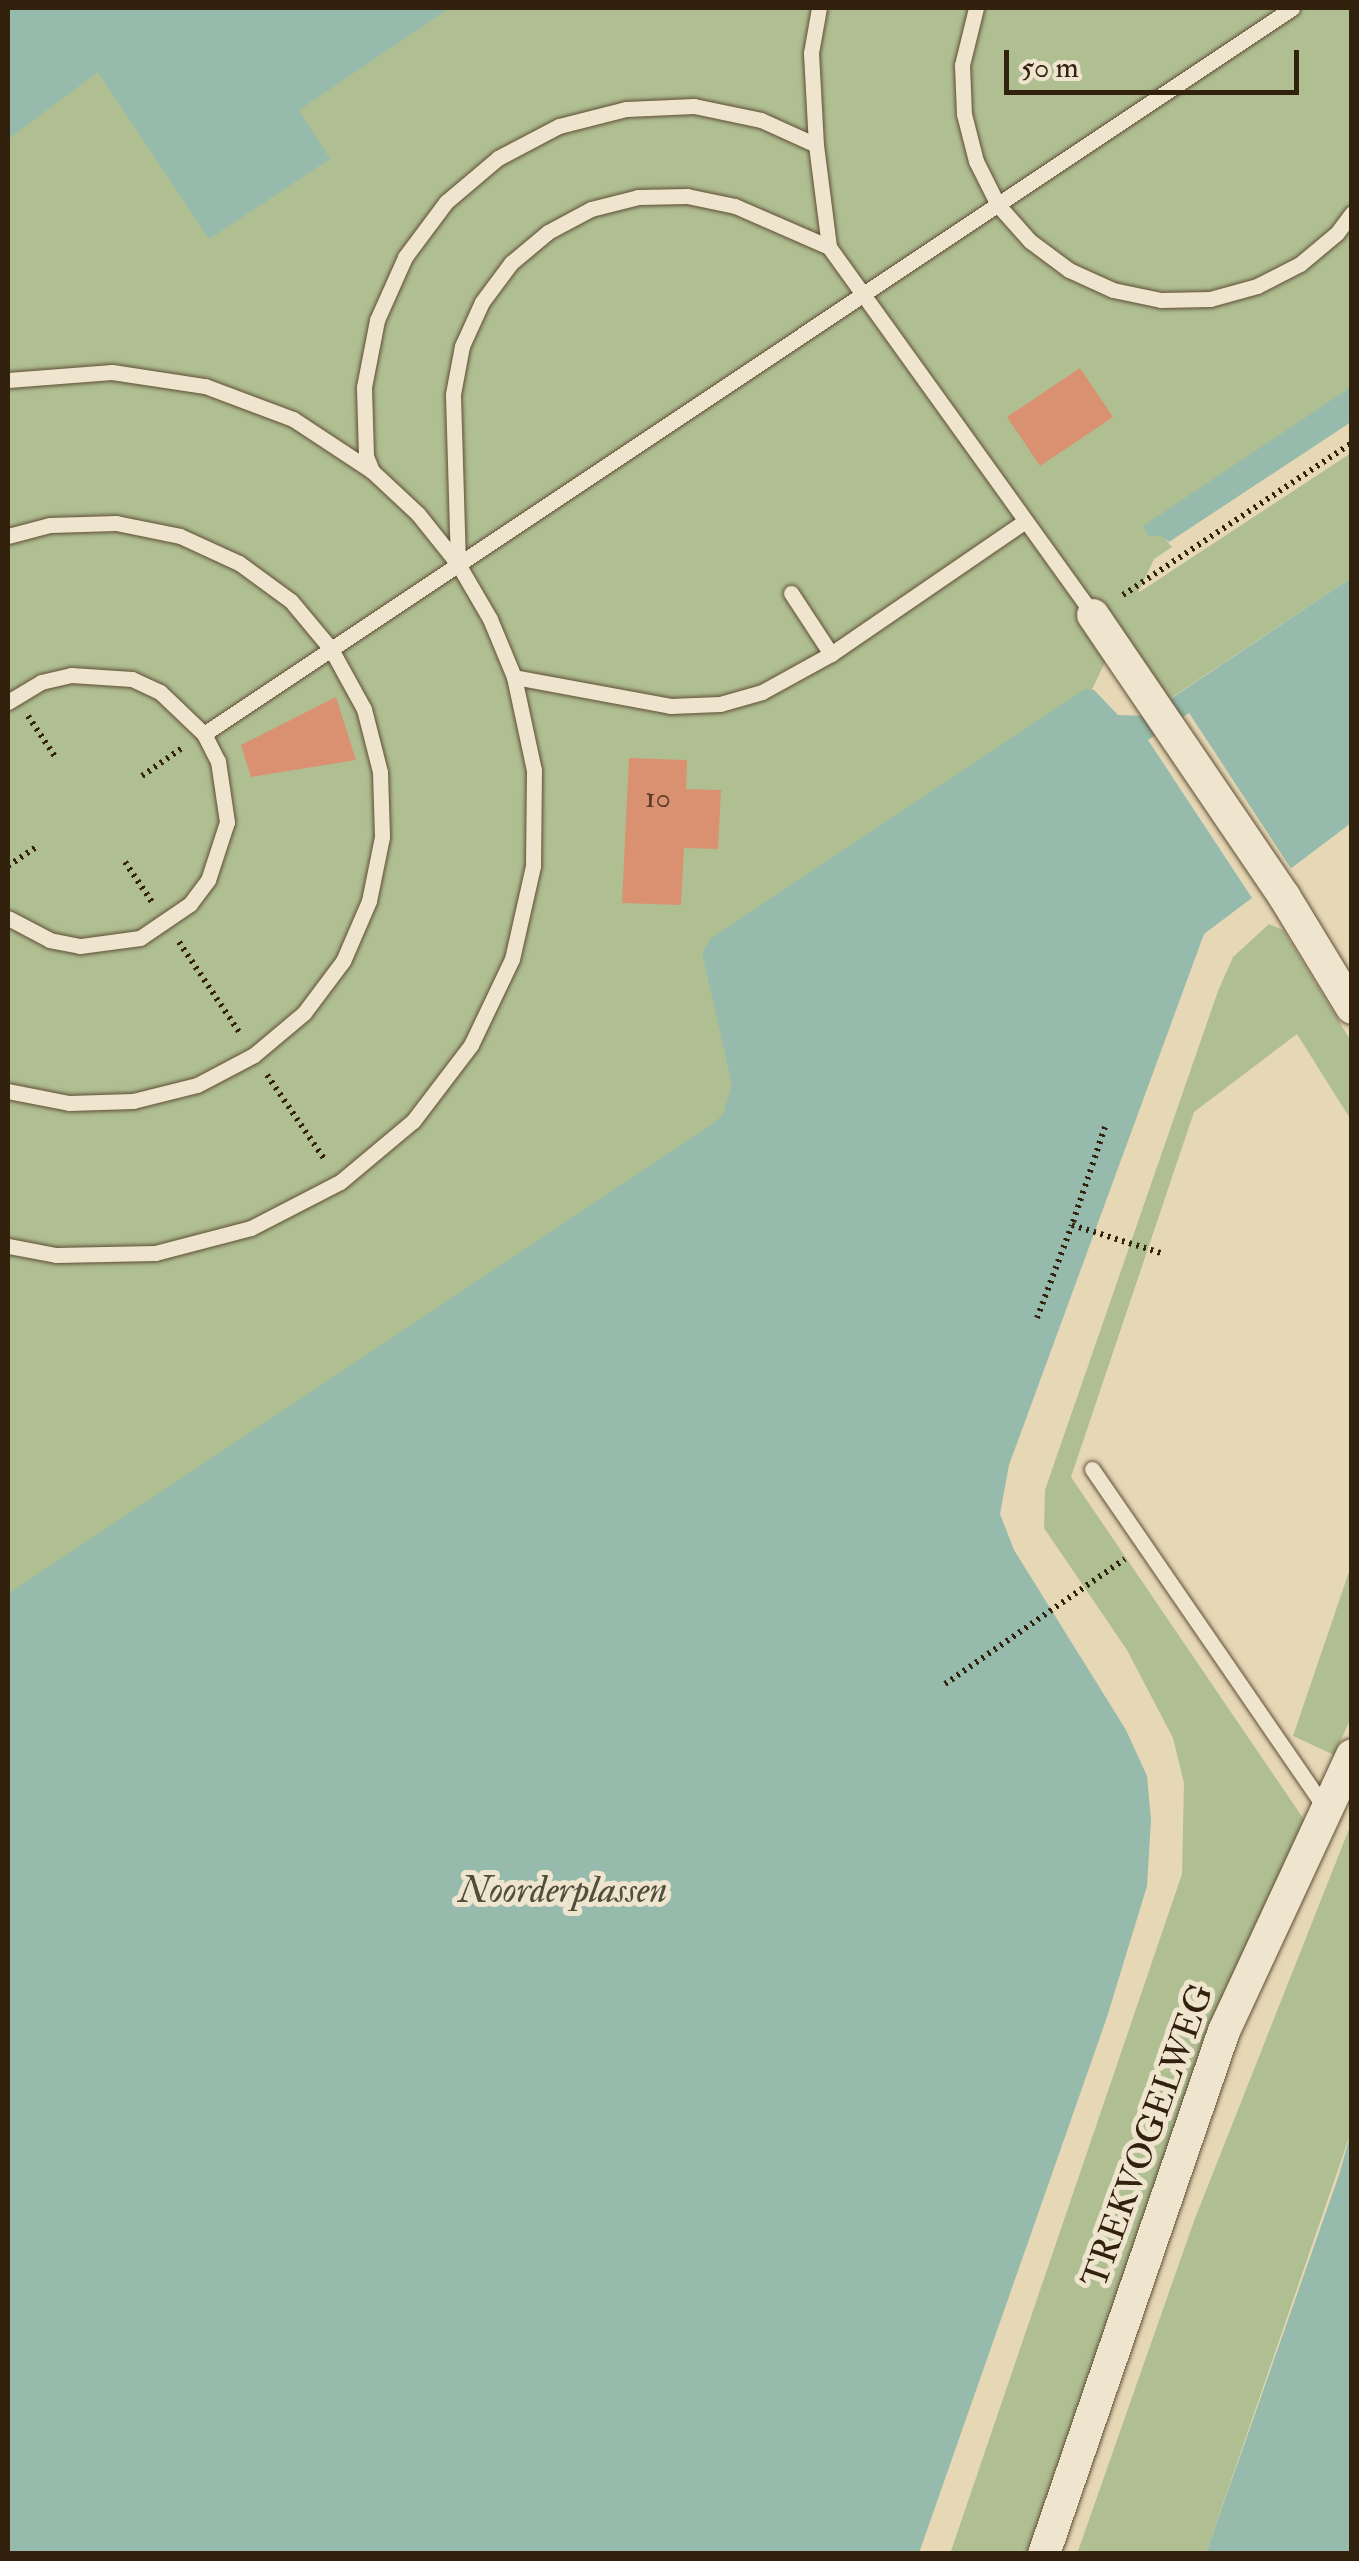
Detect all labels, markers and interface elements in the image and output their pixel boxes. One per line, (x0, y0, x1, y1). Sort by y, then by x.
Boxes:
scale bar (1009, 30, 1304, 92)
text: 50 m (1021, 49, 1079, 86)
house number: 10 (645, 780, 671, 816)
water label: Noorderplassen (459, 1868, 667, 1914)
street label: TREKVOGELWEG (1074, 1979, 1222, 2293)

